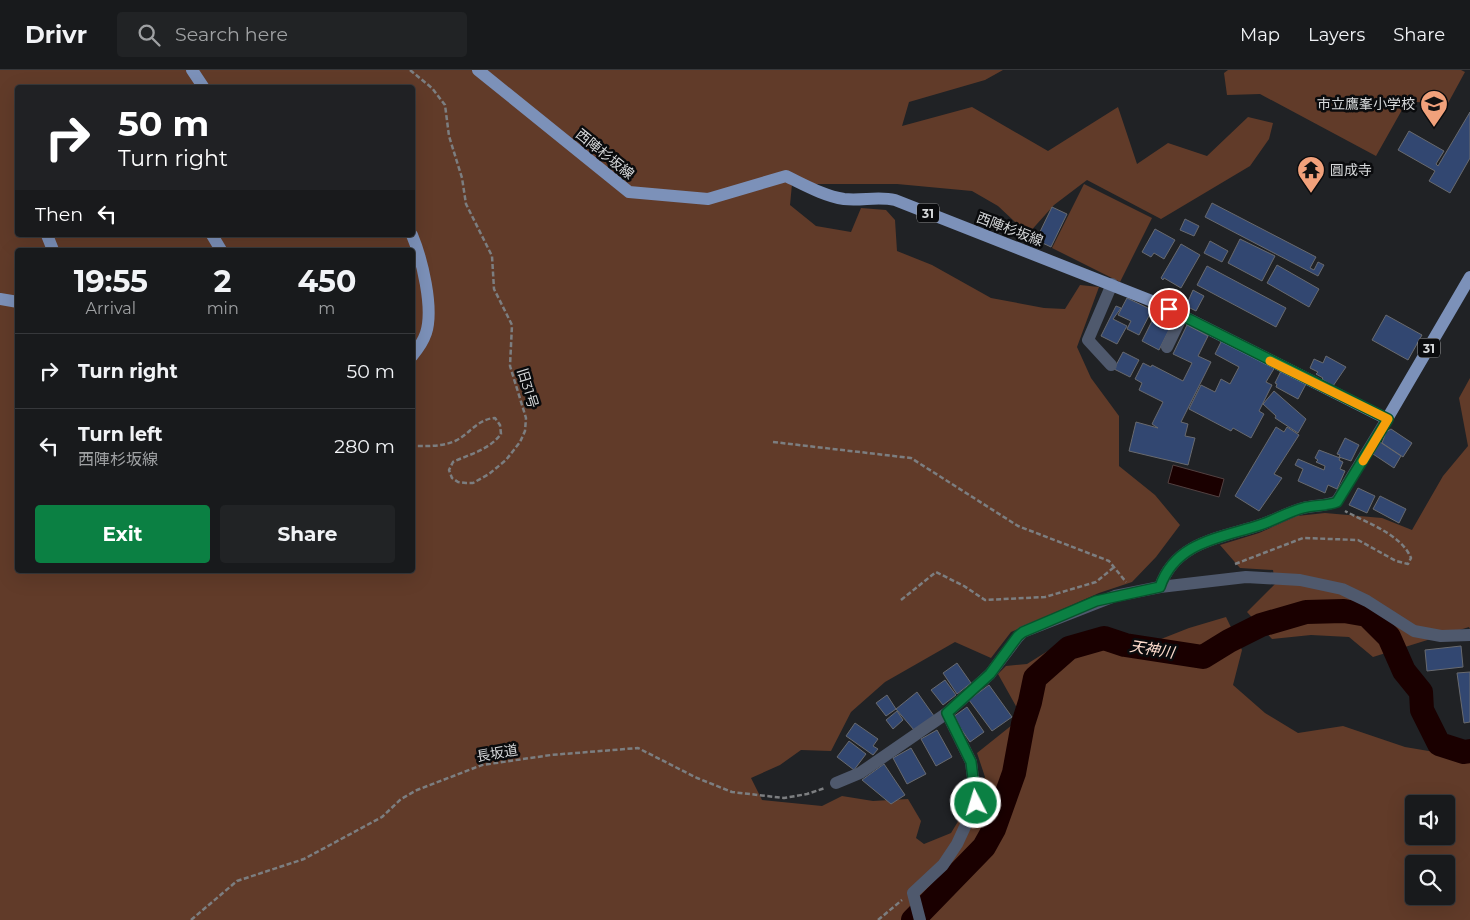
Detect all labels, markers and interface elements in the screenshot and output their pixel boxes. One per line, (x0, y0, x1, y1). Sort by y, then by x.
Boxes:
search box (117, 12, 467, 57)
text: Drivr (25, 20, 87, 49)
icon: search (135, 21, 163, 49)
text: Search here (175, 23, 288, 46)
text: Map (1240, 24, 1280, 46)
text: Layers (1308, 24, 1365, 46)
text: Share (1393, 24, 1445, 46)
school or university icon: 市立鷹峯小学校 (1419, 89, 1449, 128)
place label: 市立鷹峯小学校 (1317, 95, 1415, 113)
text: 50 m (118, 102, 209, 145)
icon: right (35, 105, 100, 170)
street label: 西陣杉坂線 (572, 125, 638, 183)
text: Turn right (118, 145, 228, 172)
temple icon: 圓成寺 (1296, 155, 1326, 194)
place label: 圓成寺 (1330, 161, 1372, 179)
icon: left (93, 200, 121, 228)
text: Then (35, 203, 83, 226)
road number: 31 (917, 204, 939, 222)
street label: 西陣杉坂線 (974, 208, 1046, 250)
text: 19:55 (74, 263, 148, 300)
text: 2 (214, 263, 232, 300)
text: 450 (297, 263, 356, 300)
pin (1148, 288, 1190, 330)
icon: arrive (1155, 295, 1183, 323)
text: Arrival (86, 299, 136, 318)
text: min (207, 299, 239, 318)
text: m (318, 299, 335, 318)
road number: 31 (1418, 338, 1440, 358)
icon: right (35, 357, 63, 385)
text: Turn right (78, 360, 178, 383)
text: 50 m (347, 360, 395, 383)
street label: 旧31号 (513, 366, 543, 410)
text: Turn left (78, 423, 163, 446)
icon: left (35, 432, 63, 460)
text: 280 m (334, 435, 395, 458)
text: 西陣杉坂線 (78, 450, 158, 469)
button: Exit (35, 505, 210, 563)
button: Share (220, 505, 395, 563)
water label: 天神川 (1128, 636, 1178, 662)
street label: 長坂道 (475, 740, 519, 766)
position arrow (949, 776, 1001, 828)
map controls (1405, 795, 1455, 905)
button: sound (1405, 795, 1455, 845)
button: search (1405, 855, 1455, 905)

